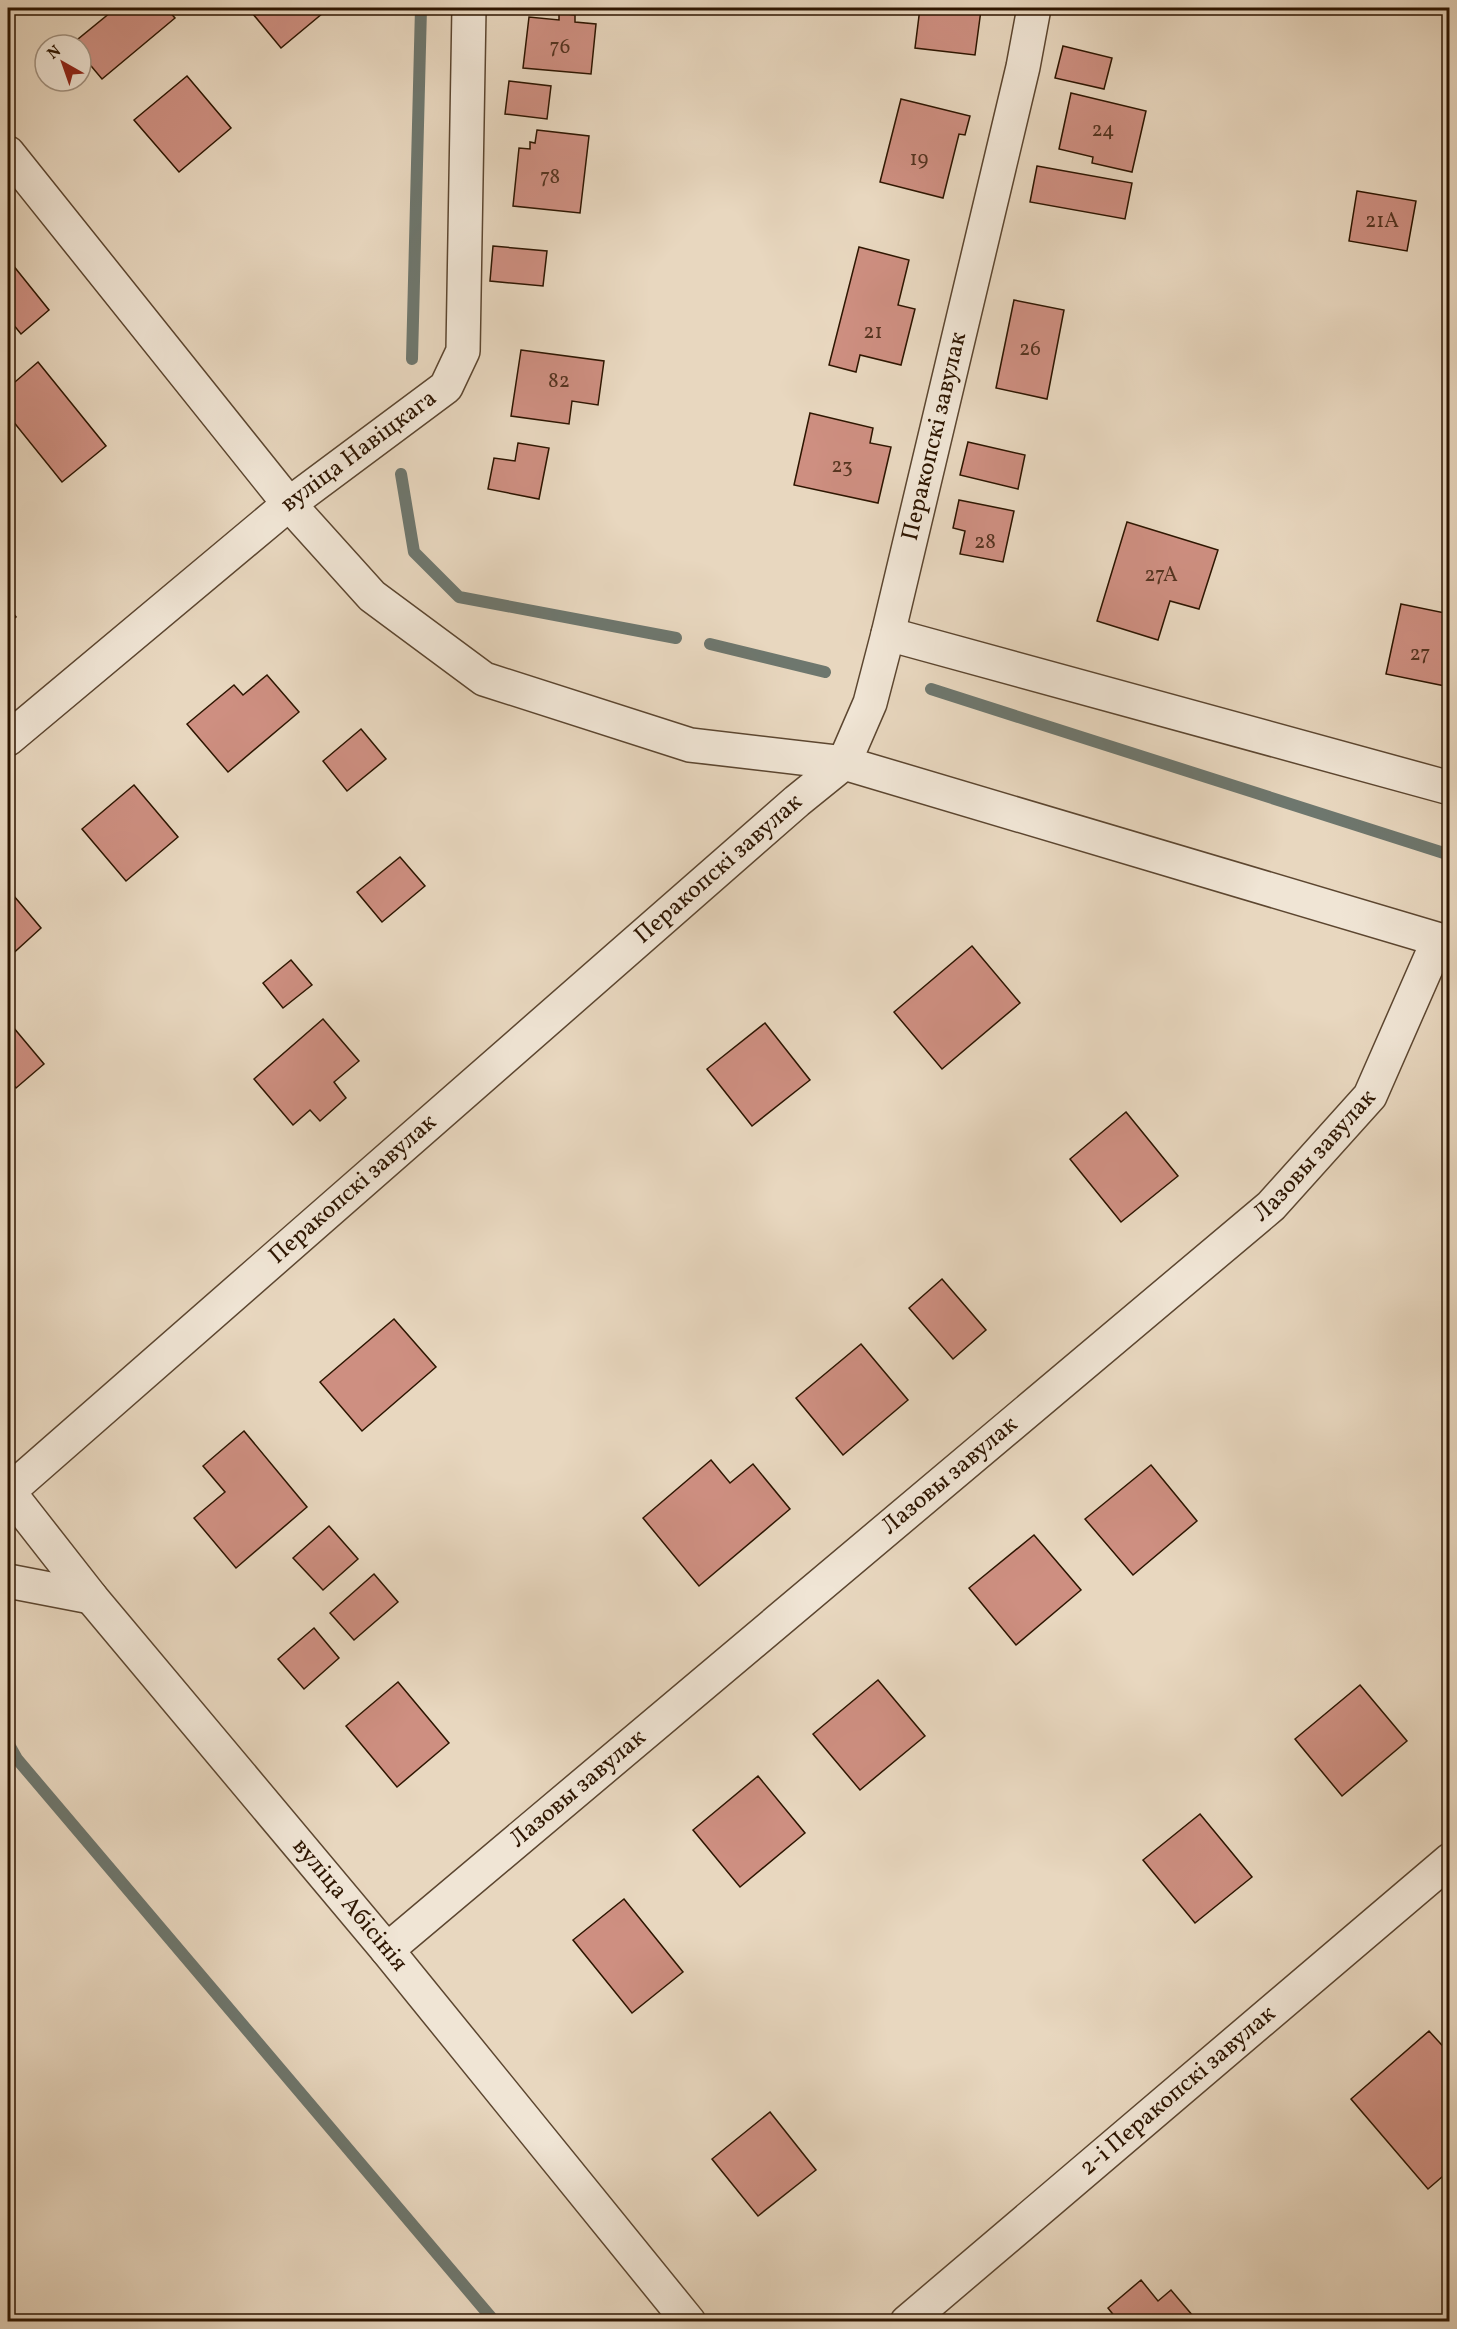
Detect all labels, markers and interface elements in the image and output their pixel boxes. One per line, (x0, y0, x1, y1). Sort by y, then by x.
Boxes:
north arrow (33, 33, 93, 93)
house number: 76 (550, 33, 570, 62)
text: N (43, 41, 66, 65)
house number: 24 (1091, 116, 1115, 145)
house number: 19 (909, 145, 929, 174)
house number: 78 (540, 163, 560, 192)
house number: 21А (1365, 207, 1399, 236)
house number: 21 (863, 318, 883, 347)
street label: Перакопскі завулак (894, 329, 976, 544)
house number: 26 (1019, 335, 1041, 364)
house number: 82 (548, 367, 570, 396)
street label: вуліца Навіцкага (274, 382, 444, 521)
house number: 23 (831, 452, 853, 481)
house number: 28 (974, 528, 996, 557)
house number: 27А (1144, 561, 1178, 590)
house number: 27 (1410, 640, 1430, 669)
street label: Перакопскі завулак (627, 786, 811, 952)
street label: Лазовы завулак (1246, 1082, 1385, 1231)
street label: Перакопскі завулак (262, 1106, 445, 1273)
street label: Лазовы завулак (875, 1409, 1026, 1543)
street label: Лазовы завулак (503, 1721, 654, 1856)
street label: вуліца Абісінія (284, 1831, 415, 1979)
street label: 2-і Перакопскі завулак (1073, 1998, 1284, 2185)

